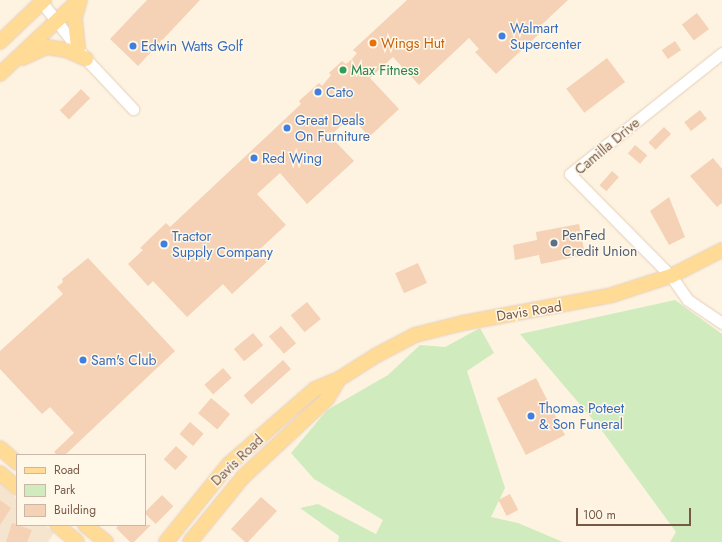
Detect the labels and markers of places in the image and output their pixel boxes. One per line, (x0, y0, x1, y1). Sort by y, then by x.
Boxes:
place label: Walmart Supercenter (510, 20, 581, 52)
marker: Walmart Supercenter (497, 31, 507, 41)
place label: Wings Hut (381, 35, 444, 51)
place label: Edwin Watts Golf (141, 38, 243, 54)
marker: Wings Hut (368, 38, 378, 48)
marker: Edwin Watts Golf (128, 41, 138, 51)
place label: Max Fitness (351, 62, 419, 78)
marker: Max Fitness (338, 65, 348, 75)
place label: Cato (326, 84, 353, 100)
marker: Cato (313, 87, 323, 97)
place label: Great Deals On Furniture (295, 112, 370, 144)
marker: Great Deals On Furniture (282, 123, 292, 133)
place label: Red Wing (262, 150, 322, 166)
marker: Red Wing (249, 153, 259, 163)
place label: PenFed Credit Union (562, 227, 637, 260)
place label: Tractor Supply Company (172, 228, 273, 260)
marker: PenFed Credit Union (549, 238, 559, 248)
marker: Tractor Supply Company (159, 239, 169, 249)
place label: Sam's Club (91, 352, 156, 368)
marker: Sam's Club (78, 355, 88, 365)
place label: Thomas Poteet & Son Funeral (539, 400, 624, 432)
marker: Thomas Poteet & Son Funeral (526, 411, 536, 421)

